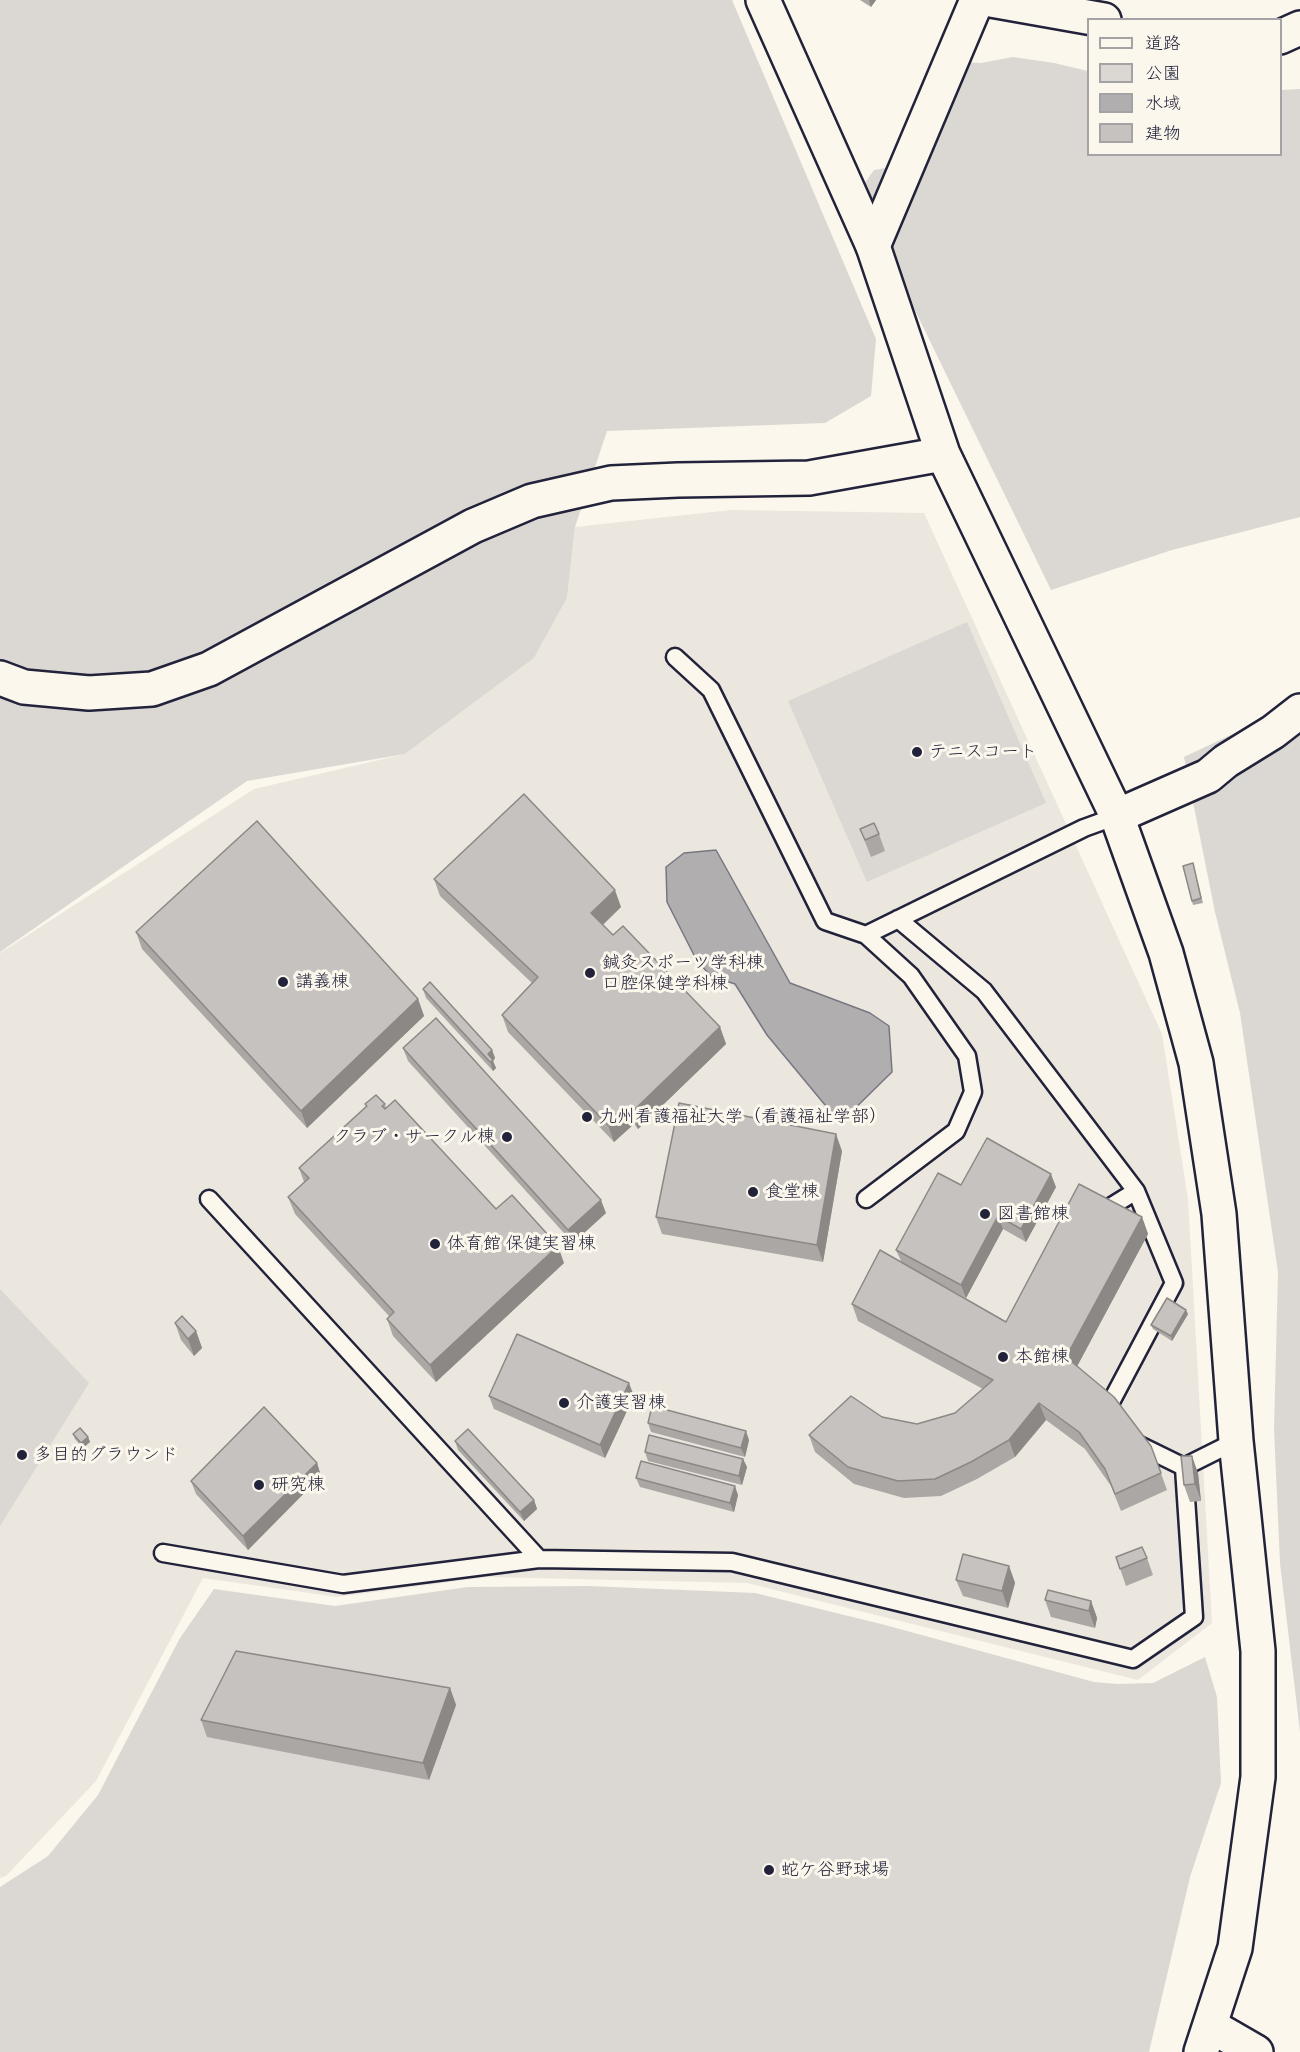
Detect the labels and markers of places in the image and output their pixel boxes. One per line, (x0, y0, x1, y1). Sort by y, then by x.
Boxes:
place label: テニスコート (929, 741, 1037, 763)
marker: テニスコート (910, 745, 924, 759)
place label: 鍼灸スポーツ学科棟 口腔保健学科棟 (602, 952, 764, 994)
marker: 鍼灸スポーツ学科棟 口腔保健学科棟 (583, 966, 597, 980)
place label: 講義棟 (295, 971, 349, 993)
marker: 講義棟 (276, 975, 290, 989)
place label: 九州看護福祉大学（看護福祉学部） (599, 1106, 887, 1128)
marker: 九州看護福祉大学（看護福祉学部） (580, 1110, 594, 1124)
place label: クラブ・サークル棟 (333, 1126, 495, 1148)
marker: クラブ・サークル棟 (500, 1130, 514, 1144)
place label: 食堂棟 (765, 1181, 819, 1203)
marker: 食堂棟 (746, 1185, 760, 1199)
place label: 図書館棟 (997, 1203, 1069, 1225)
marker: 図書館棟 (978, 1207, 992, 1221)
place label: 体育館 保健実習棟 (447, 1233, 596, 1255)
marker: 体育館 保健実習棟 (428, 1237, 442, 1251)
place label: 本館棟 (1015, 1346, 1069, 1368)
marker: 本館棟 (996, 1350, 1010, 1364)
place label: 介護実習棟 (576, 1392, 666, 1414)
marker: 介護実習棟 (557, 1396, 571, 1410)
place label: 多目的グラウンド (34, 1444, 178, 1466)
marker: 多目的グラウンド (15, 1448, 29, 1462)
place label: 研究棟 (271, 1474, 325, 1496)
marker: 研究棟 (252, 1478, 266, 1492)
place label: 蛇ケ谷野球場 (781, 1859, 889, 1881)
marker: 蛇ケ谷野球場 (762, 1863, 776, 1877)

